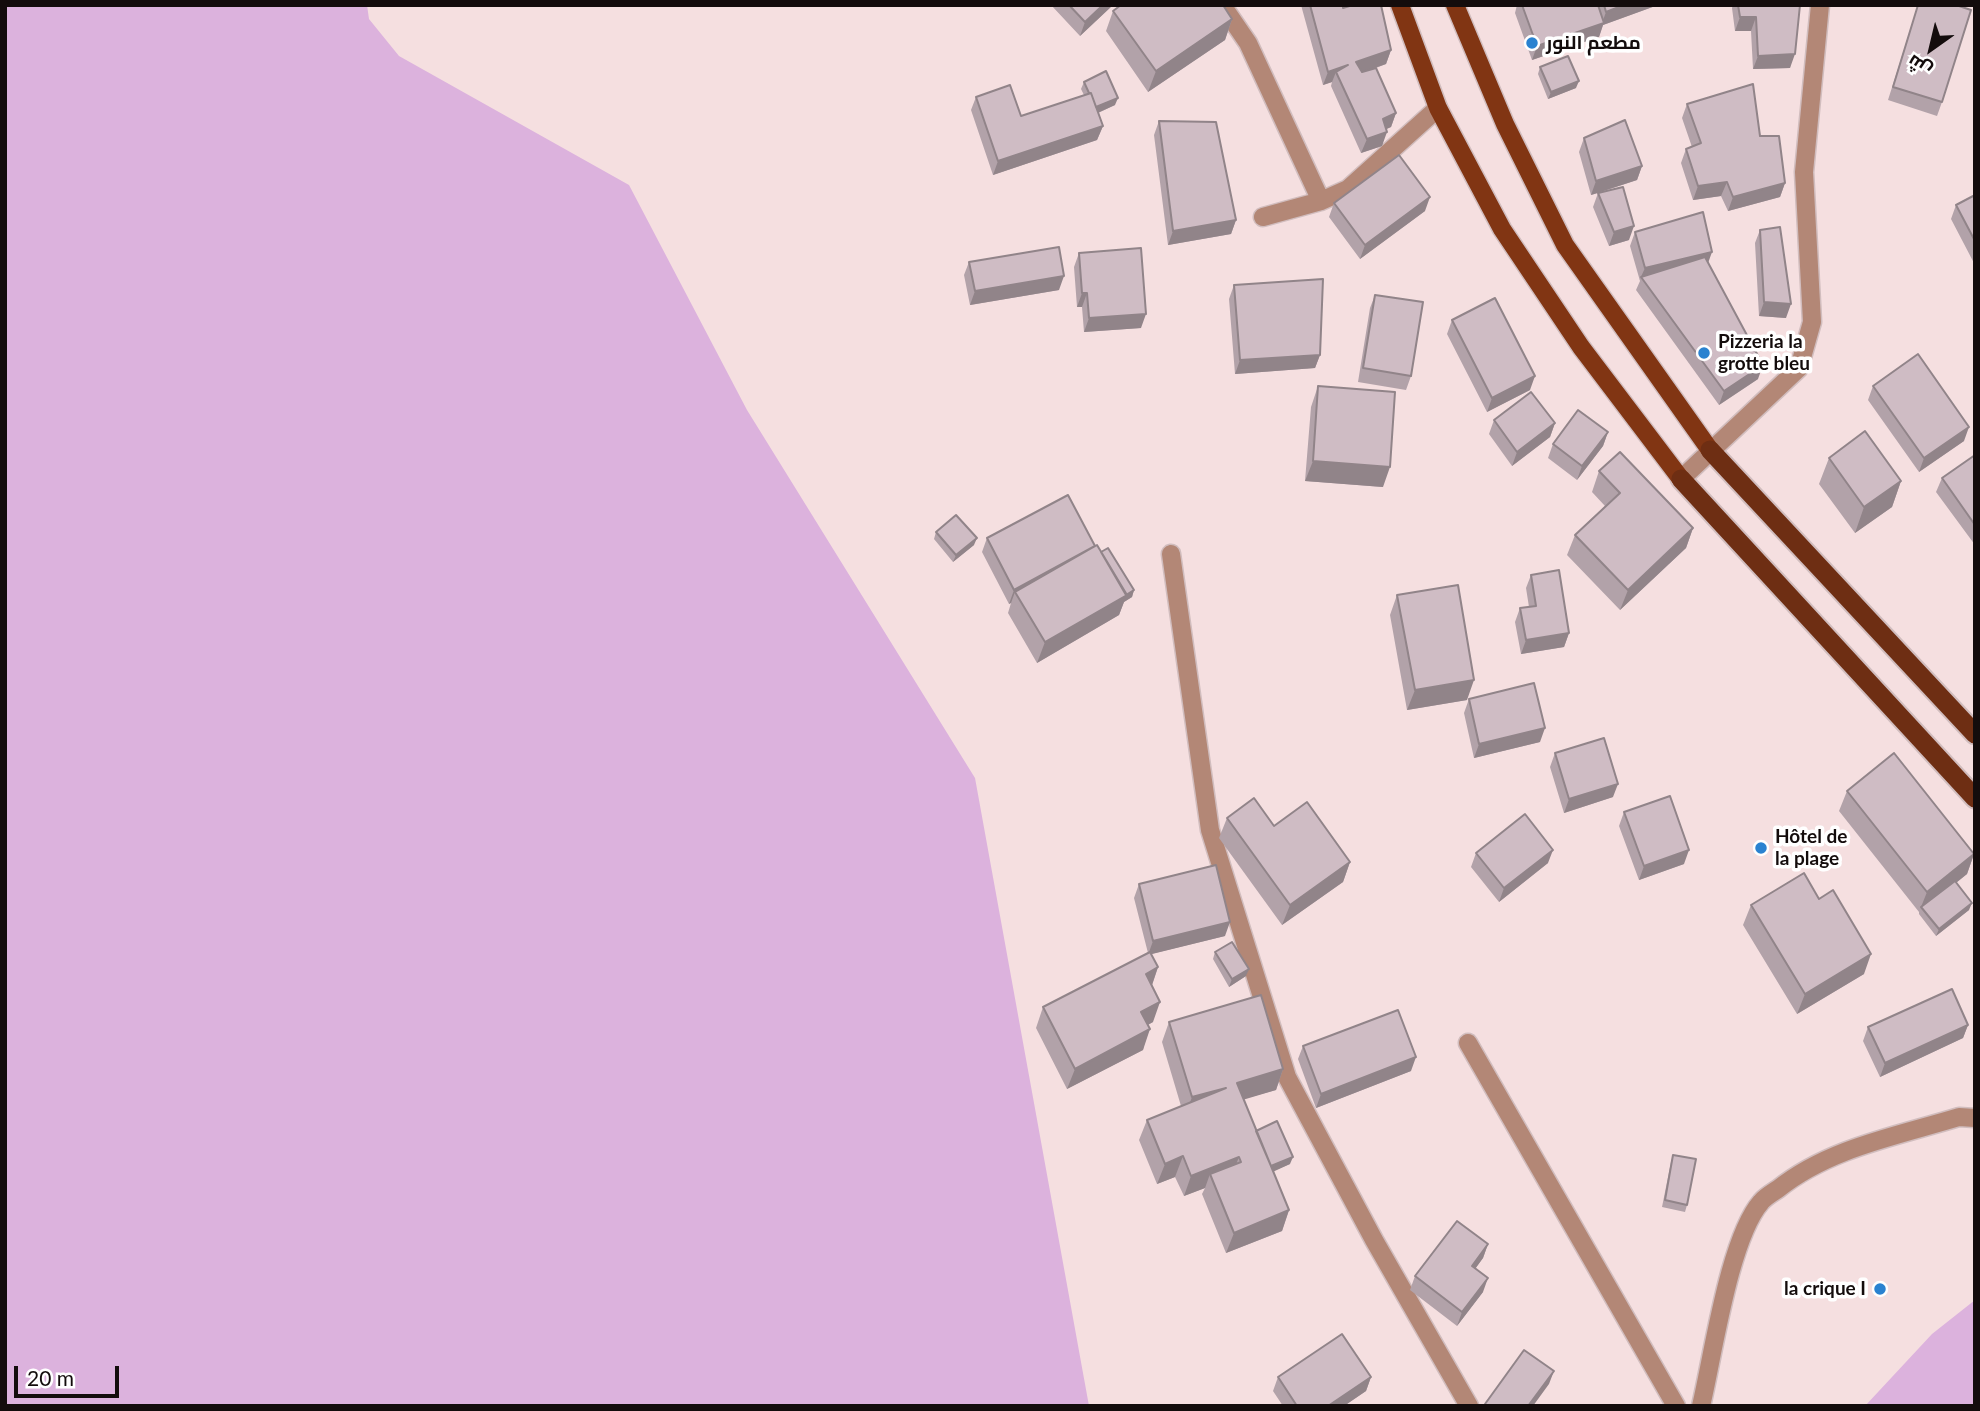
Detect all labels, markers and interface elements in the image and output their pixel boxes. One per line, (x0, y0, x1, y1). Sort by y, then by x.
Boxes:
north arrow (1896, 14, 1966, 84)
place label: مطعم النور (1546, 32, 1641, 54)
marker: مطعم النور (1524, 35, 1540, 51)
text: ش (1902, 50, 1936, 83)
place label: Pizzeria la grotte bleu (1718, 331, 1810, 375)
marker: Pizzeria la grotte bleu (1696, 345, 1712, 361)
place label: Hôtel de la plage (1775, 826, 1847, 870)
marker: Hôtel de la plage (1753, 840, 1769, 856)
place label: la crique I (1784, 1278, 1866, 1300)
marker: la crique I (1872, 1281, 1888, 1297)
scale bar (18, 1352, 122, 1396)
text: 20 m (27, 1365, 74, 1390)

